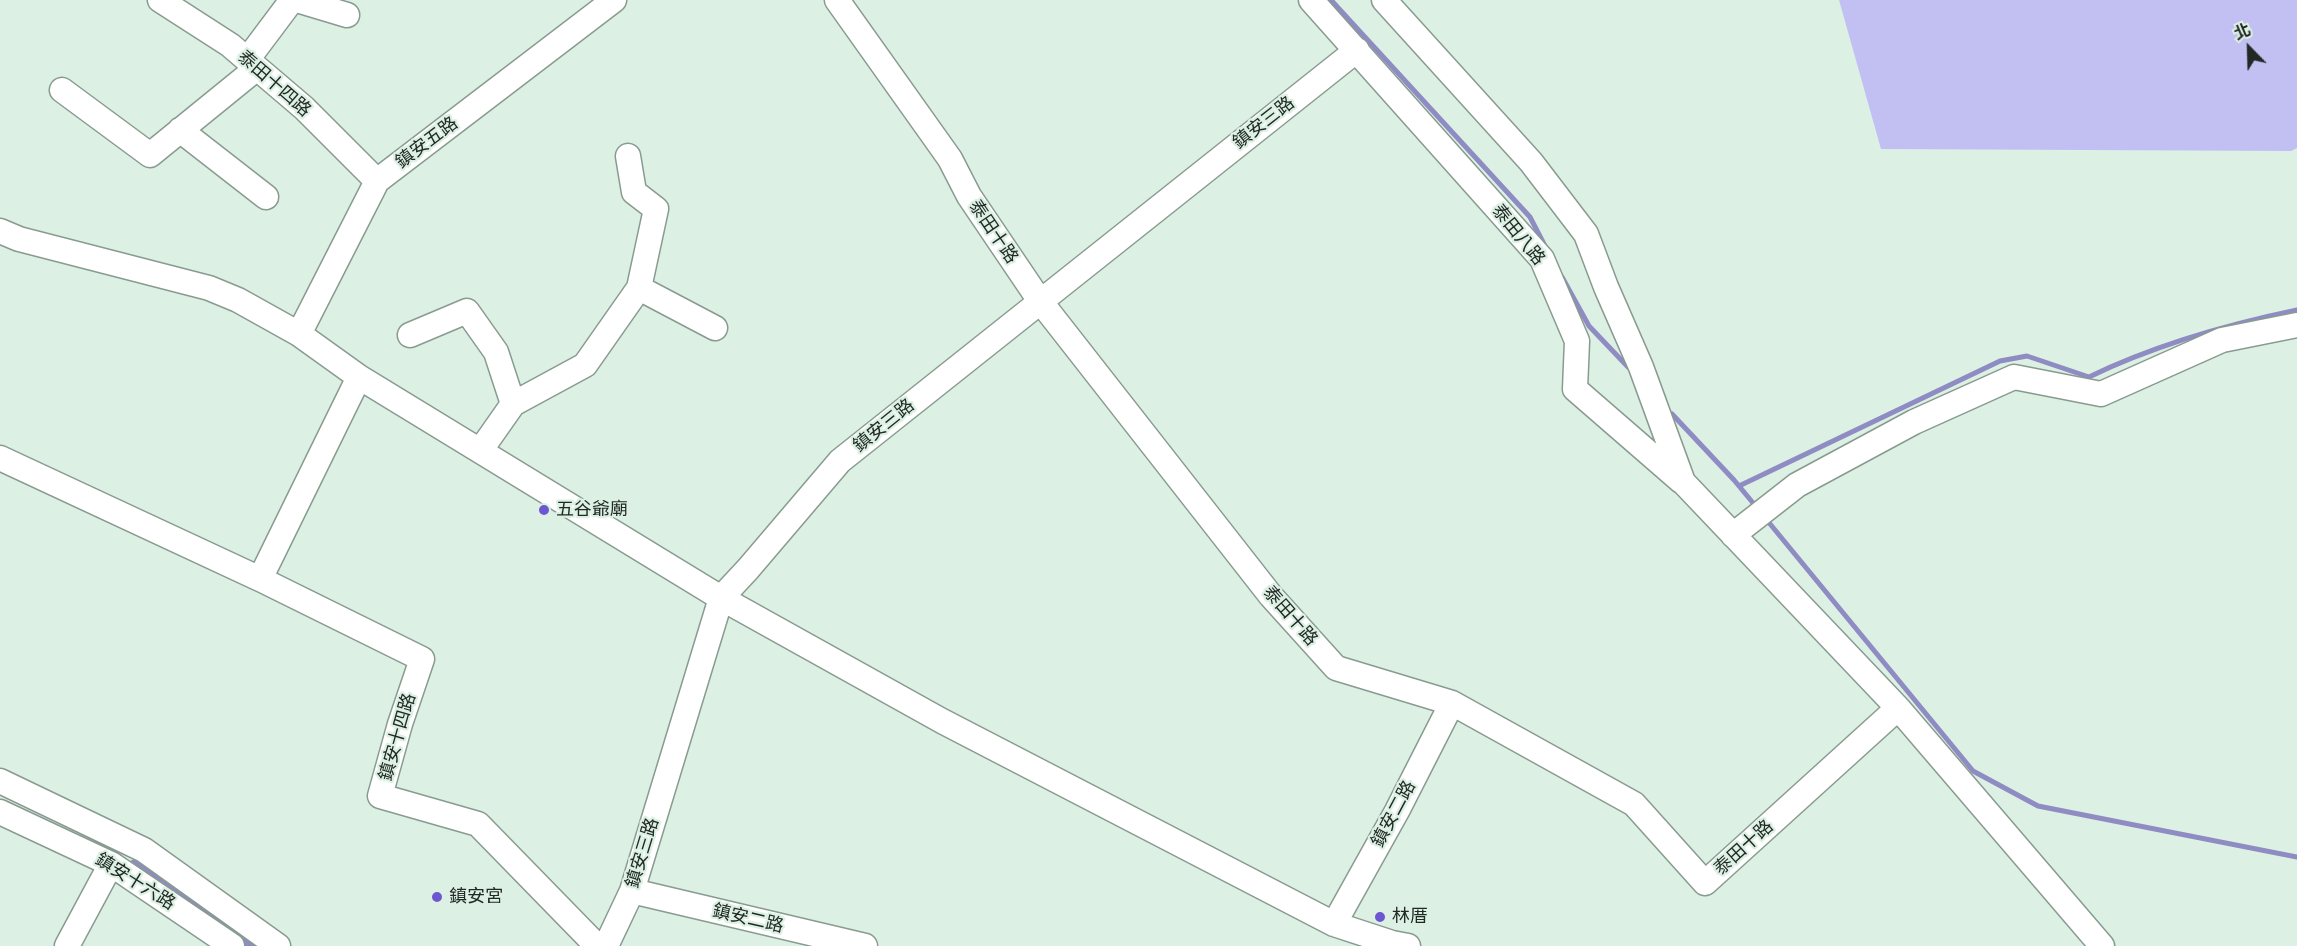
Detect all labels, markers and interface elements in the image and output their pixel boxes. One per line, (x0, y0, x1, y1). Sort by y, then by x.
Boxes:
north arrow (2219, 18, 2279, 78)
text: 北 (2230, 18, 2254, 45)
street label: 泰田十四路 (233, 46, 315, 122)
street label: 鎮安三路 (1229, 92, 1299, 154)
street label: 鎮安五路 (392, 113, 462, 173)
street label: 泰田十路 (964, 196, 1022, 268)
street label: 泰田八路 (1487, 200, 1549, 270)
street label: 鎮安三路 (849, 395, 919, 457)
place label: 五谷爺廟 (556, 499, 628, 521)
marker: 五谷爺廟 (537, 503, 551, 517)
street label: 泰田十路 (1258, 582, 1322, 650)
street label: 鎮安十四路 (375, 691, 421, 783)
street label: 鎮安二路 (1368, 777, 1420, 851)
street label: 鎮安三路 (622, 815, 664, 891)
street label: 泰田十路 (1710, 816, 1778, 880)
street label: 鎮安十六路 (91, 849, 179, 915)
place label: 鎮安宮 (449, 886, 503, 908)
marker: 鎮安宮 (430, 890, 444, 904)
street label: 鎮安二路 (710, 900, 786, 938)
place label: 林厝 (1392, 906, 1428, 928)
marker: 林厝 (1373, 910, 1387, 924)

